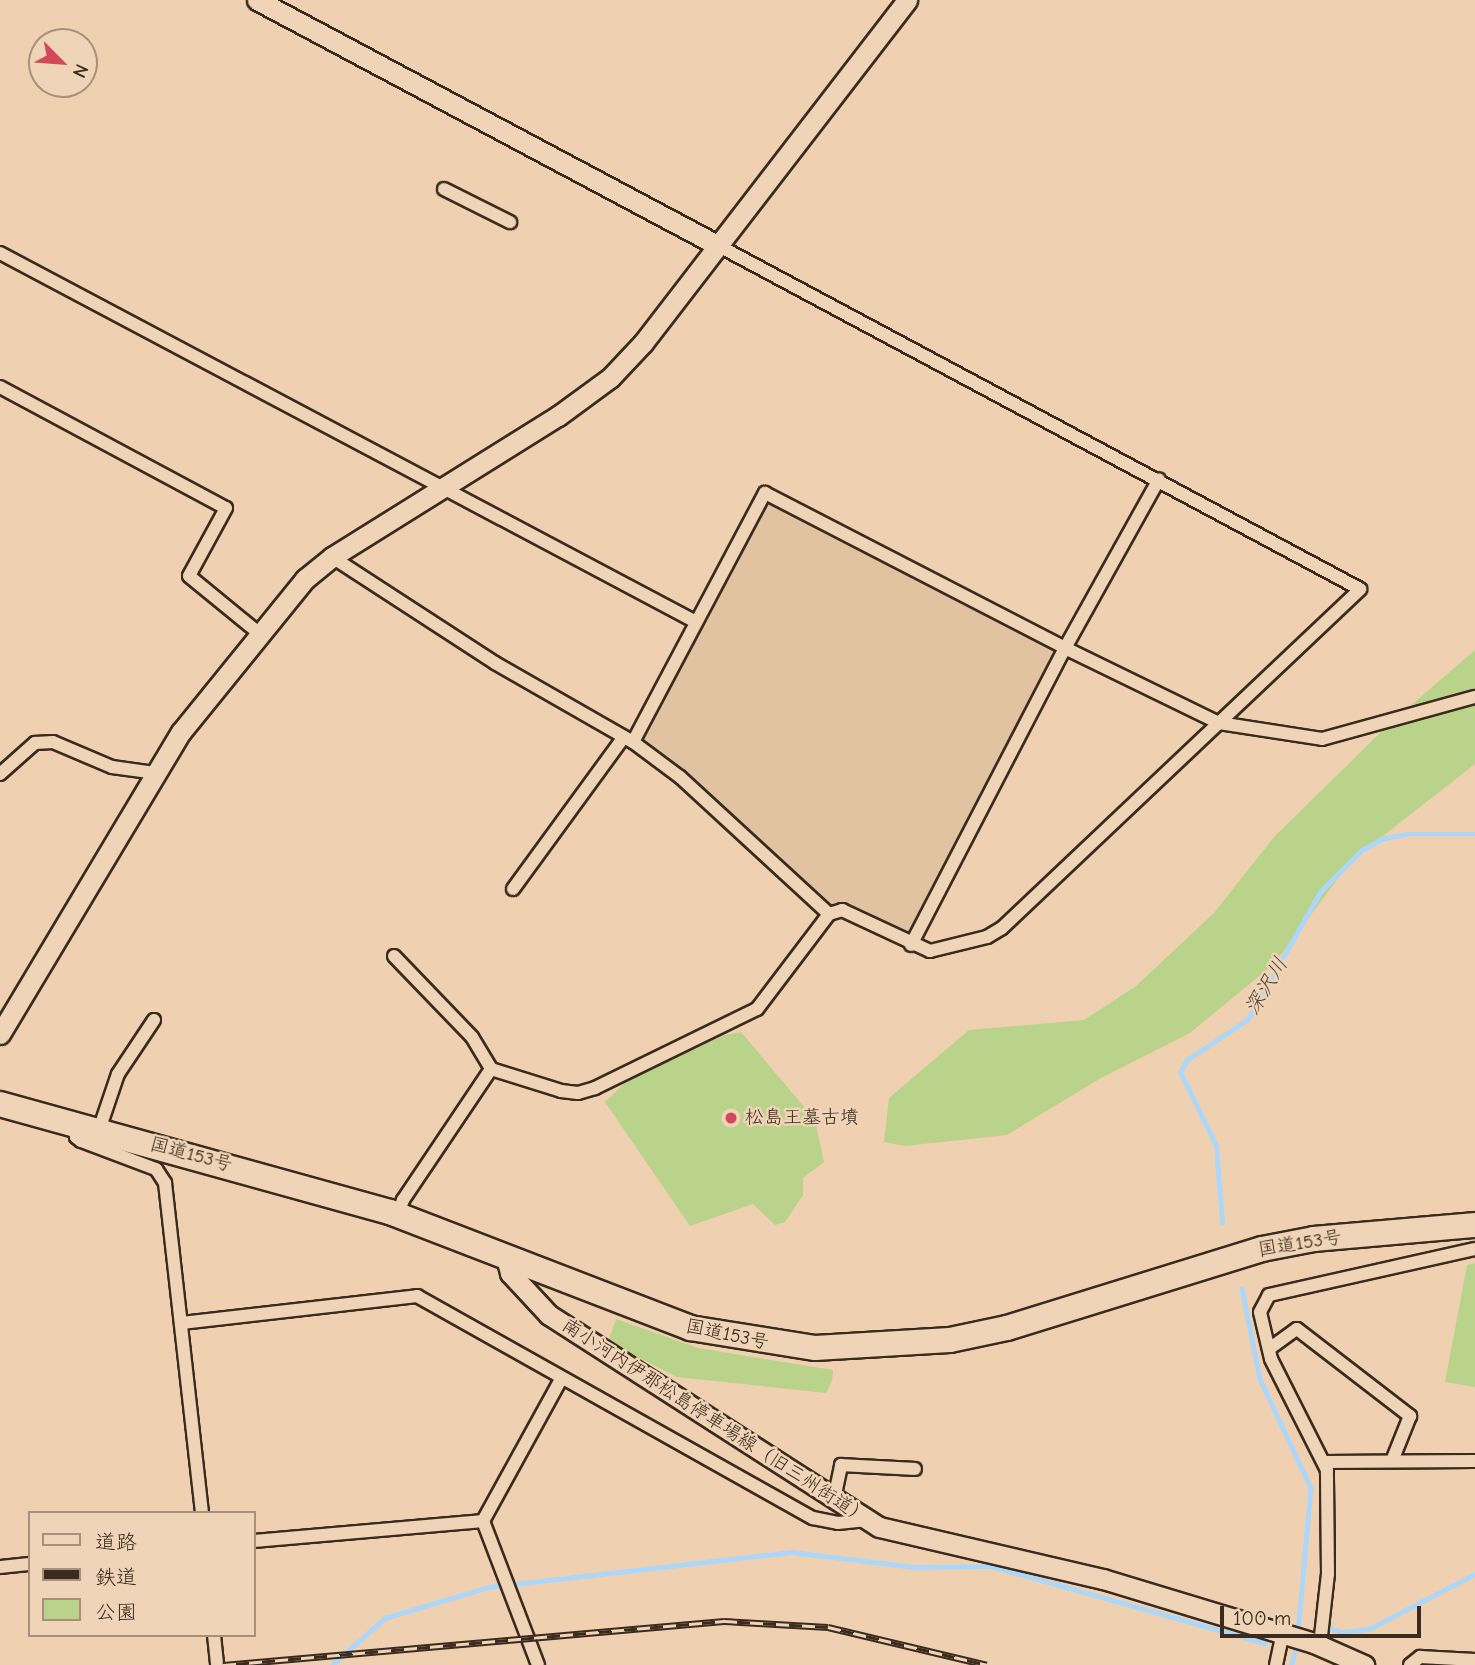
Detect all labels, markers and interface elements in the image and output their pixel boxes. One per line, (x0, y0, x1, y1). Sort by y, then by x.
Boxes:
north arrow (28, 28, 98, 98)
text: N (68, 61, 93, 81)
water label: 深沢川 (1239, 953, 1293, 1019)
place label: 松島王墓古墳 (745, 1107, 859, 1129)
marker: 松島王墓古墳 (723, 1110, 739, 1126)
street label: 国道153号 (147, 1133, 235, 1177)
street label: 国道153号 (1257, 1226, 1343, 1262)
street label: 南小河内伊那松島停車場線（旧三州街道） (557, 1314, 873, 1530)
street label: 国道153号 (683, 1315, 771, 1355)
legend (28, 1511, 256, 1637)
text: 道路 (95, 1530, 137, 1554)
text: 鉄道 (95, 1565, 137, 1589)
scale bar (1223, 1592, 1424, 1636)
text: 公園 (95, 1600, 137, 1624)
text: 100 m (1233, 1606, 1291, 1630)

